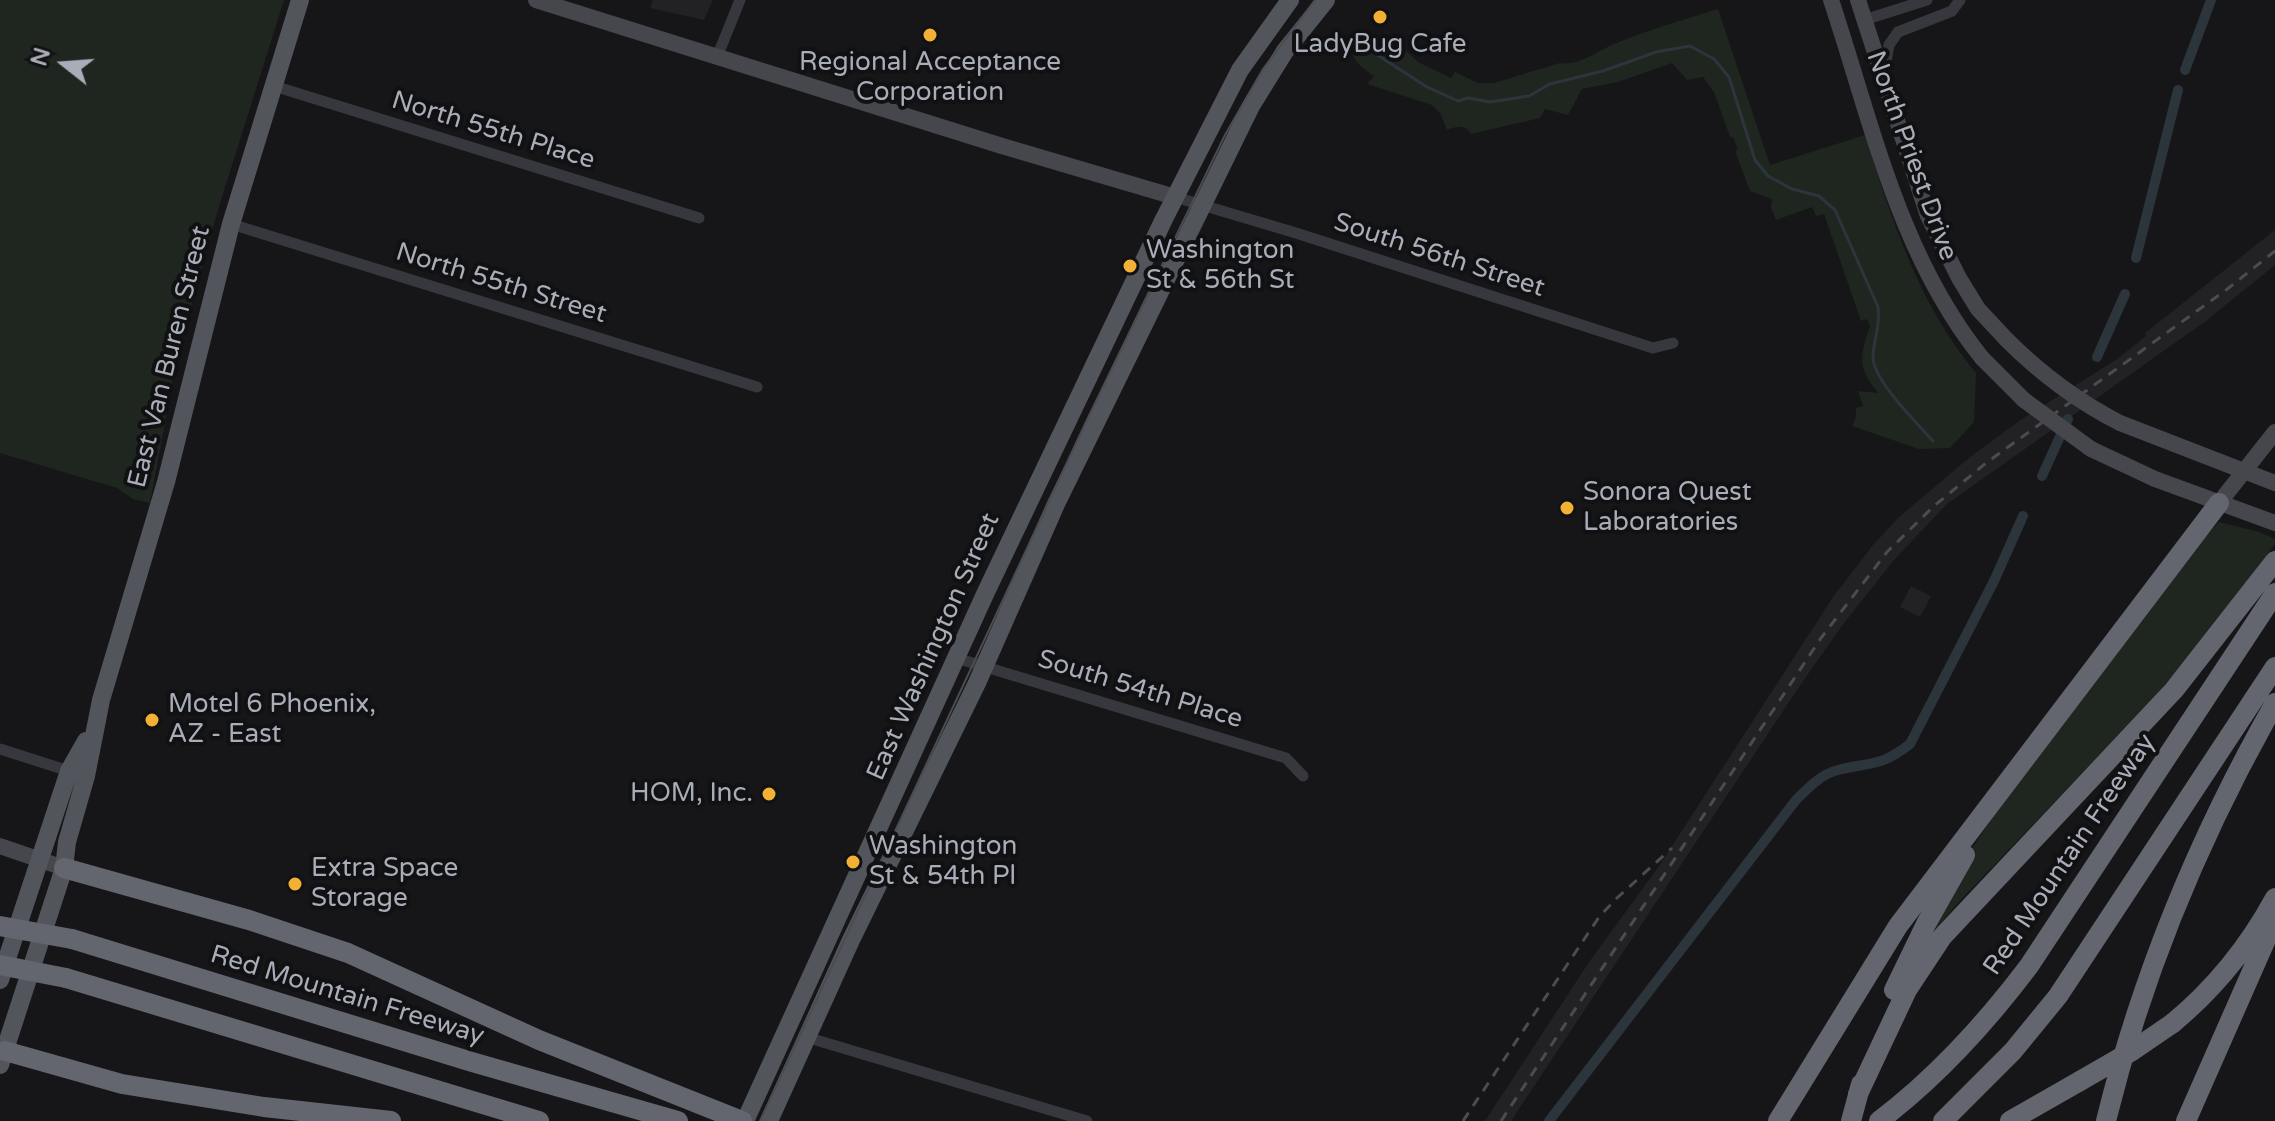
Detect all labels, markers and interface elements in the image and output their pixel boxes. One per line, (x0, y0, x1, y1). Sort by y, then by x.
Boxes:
marker: LadyBug Cafe (1371, 8, 1389, 26)
north arrow (24, 24, 104, 104)
marker: Regional Acceptance Corporation (921, 26, 939, 44)
place label: LadyBug Cafe (1294, 29, 1466, 61)
text: N (26, 45, 56, 69)
place label: Regional Acceptance Corporation (799, 47, 1061, 108)
street label: North Priest Drive (1859, 47, 1963, 265)
street label: North 55th Place (388, 85, 598, 177)
street label: South 56th Street (1330, 207, 1548, 305)
street label: East Van Buren Street (122, 223, 218, 491)
place label: Washington St & 56th St (1146, 235, 1294, 296)
street label: North 55th Street (392, 237, 610, 331)
marker: Washington St & 56th St (1121, 257, 1139, 275)
place label: Sonora Quest Laboratories (1583, 477, 1752, 538)
marker: Sonora Quest Laboratories (1558, 499, 1576, 517)
street label: East Washington Street (861, 508, 1007, 786)
street label: South 54th Place (1034, 644, 1246, 736)
place label: Motel 6 Phoenix, AZ - East (168, 689, 376, 750)
marker: Motel 6 Phoenix, AZ - East (143, 711, 161, 729)
street label: Red Mountain Freeway (1977, 728, 2163, 982)
place label: HOM, Inc. (630, 778, 753, 810)
marker: HOM, Inc. (760, 785, 778, 803)
place label: Washington St & 54th Pl (869, 831, 1017, 892)
place label: Extra Space Storage (311, 853, 458, 914)
marker: Washington St & 54th Pl (844, 853, 862, 871)
marker: Extra Space Storage (286, 875, 304, 893)
street label: Red Mountain Freeway (206, 939, 488, 1053)

